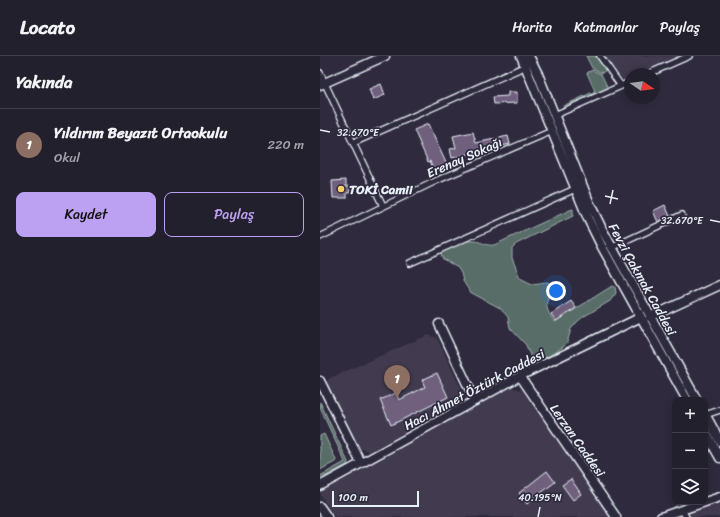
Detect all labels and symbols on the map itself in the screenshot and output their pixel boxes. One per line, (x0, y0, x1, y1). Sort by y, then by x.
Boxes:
north arrow (624, 68, 660, 104)
text: 32.670°E (337, 124, 380, 142)
street label: Erenay Sokağı (423, 130, 506, 184)
place label: TOKİ Camii (349, 178, 414, 201)
marker: TOKİ Camii (336, 184, 346, 194)
text: 32.670°E (661, 212, 704, 230)
street label: Fevzi Çakmak Caddesi (602, 219, 683, 340)
your location (546, 281, 566, 301)
street label: Hacı Ahmet Öztürk Caddesi (399, 342, 549, 437)
pin: 1 (384, 365, 410, 398)
street label: Lerzan Caddesi (544, 399, 612, 482)
scale bar (332, 489, 419, 508)
text: 40.195°N (518, 489, 562, 507)

